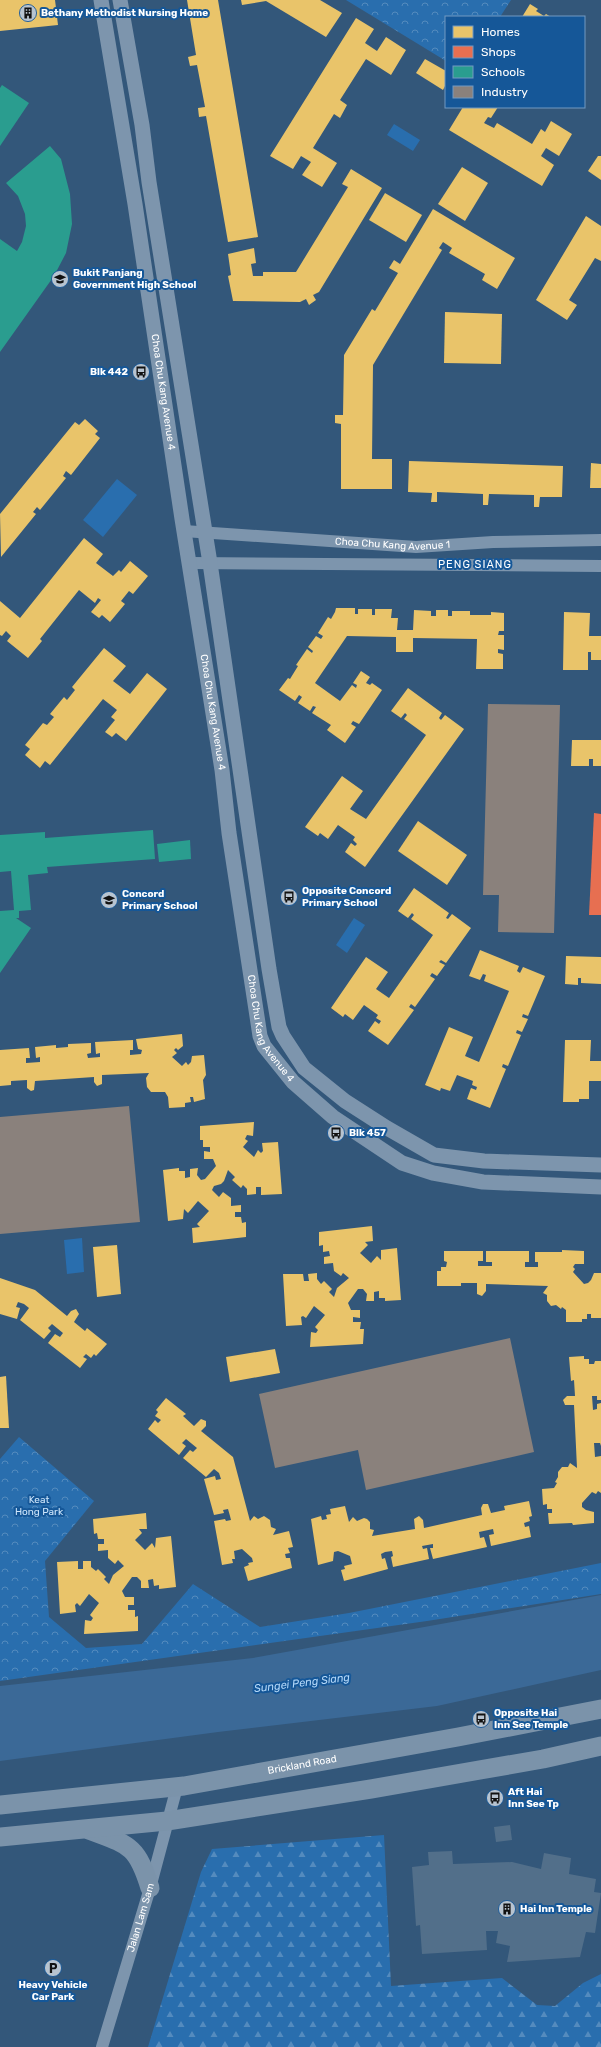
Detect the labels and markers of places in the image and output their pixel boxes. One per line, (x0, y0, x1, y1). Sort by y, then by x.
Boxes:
building icon: Bethany Methodist Nursing Home (18, 3, 38, 23)
place label: Bethany Methodist Nursing Home (41, 7, 208, 19)
place label: Bukit Panjang Government High School (73, 267, 197, 291)
school or university icon: Bukit Panjang Government High School (50, 269, 70, 289)
bus stop icon: Blk 442 (131, 362, 151, 382)
place label: Blk 442 (90, 366, 128, 378)
place label: Opposite Concord Primary School (302, 885, 391, 909)
bus stop icon: Opposite Concord Primary School (279, 887, 299, 907)
place label: Concord Primary School (122, 888, 198, 912)
school or university icon: Concord Primary School (99, 890, 119, 910)
bus stop icon: Blk 457 (326, 1123, 346, 1143)
place label: Blk 457 (349, 1127, 386, 1139)
place label: Opposite Hai Inn See Temple (494, 1707, 568, 1731)
bus stop icon: Opposite Hai Inn See Temple (471, 1709, 491, 1729)
place label: Aft Hai Inn See Tp (508, 1786, 559, 1810)
bus stop icon: Aft Hai Inn See Tp (485, 1788, 505, 1808)
building icon: Hai Inn Temple (497, 1899, 517, 1919)
place label: Hai Inn Temple (520, 1903, 592, 1915)
parking icon: Heavy Vehicle Car Park (43, 1958, 63, 1978)
place label: Heavy Vehicle Car Park (18, 1979, 88, 2003)

